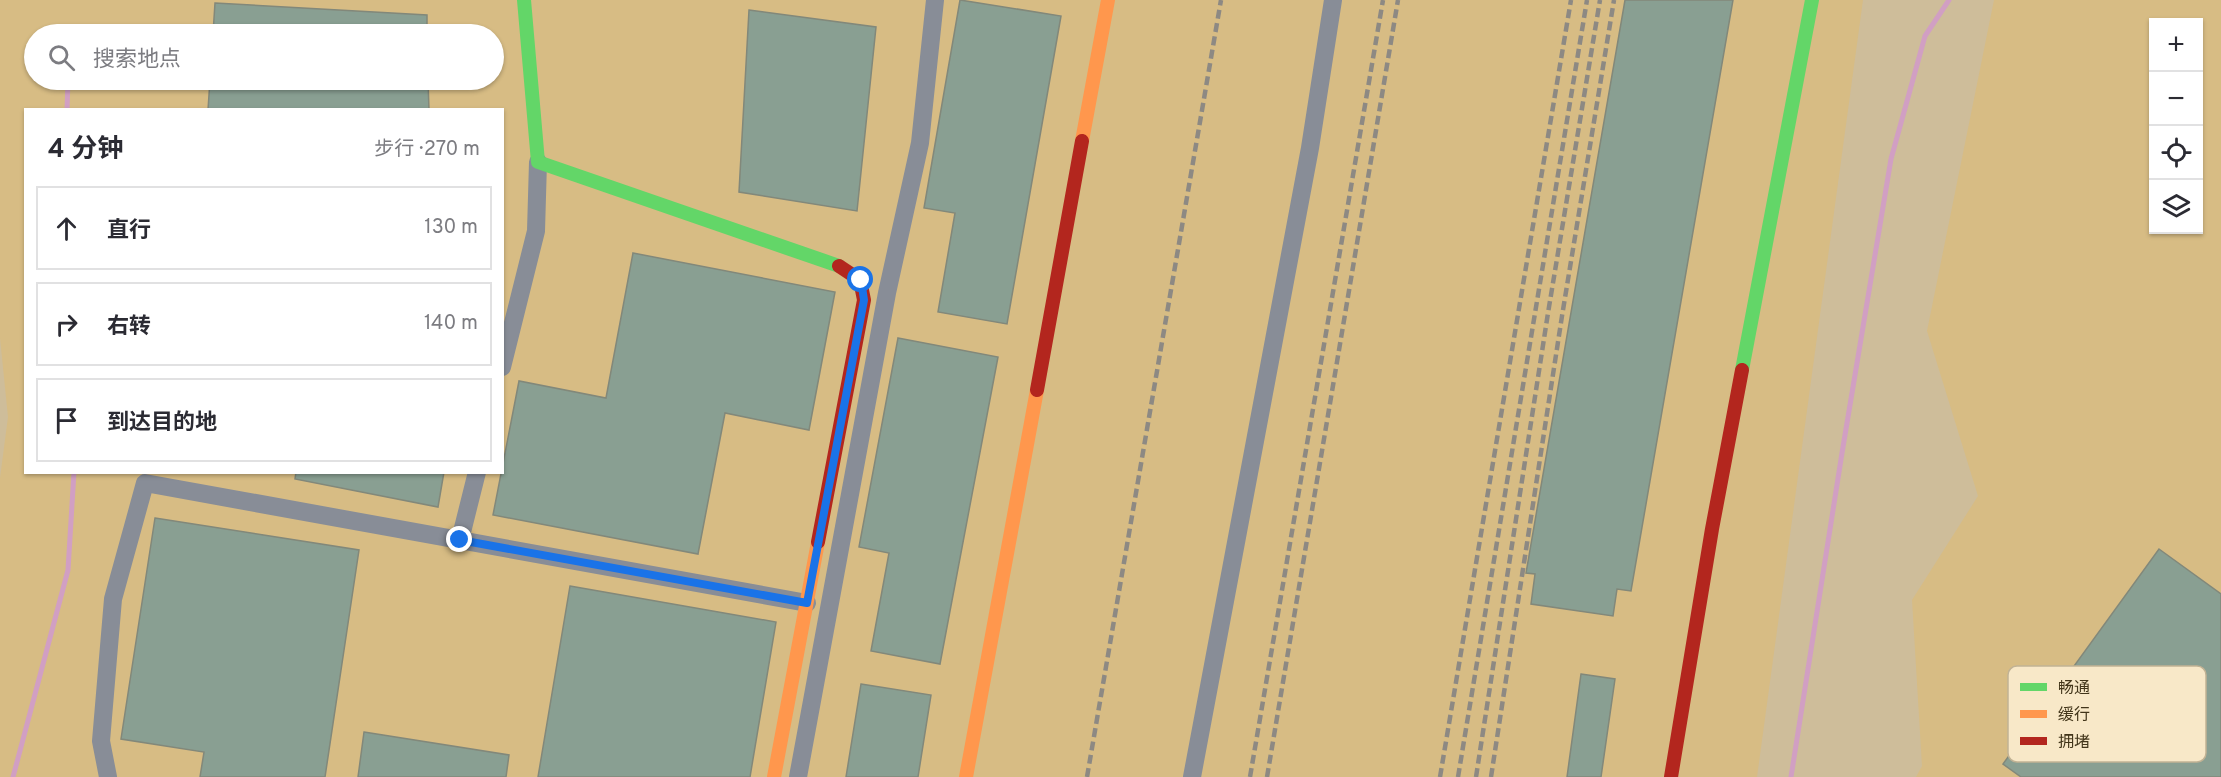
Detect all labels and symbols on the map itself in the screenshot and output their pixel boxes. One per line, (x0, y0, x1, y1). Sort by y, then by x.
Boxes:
route start (847, 266, 873, 292)
route end (446, 526, 472, 552)
legend (2008, 666, 2206, 762)
text: 畅通 (2058, 679, 2090, 699)
text: 缓行 (2058, 706, 2090, 726)
text: 拥堵 (2058, 733, 2090, 753)

